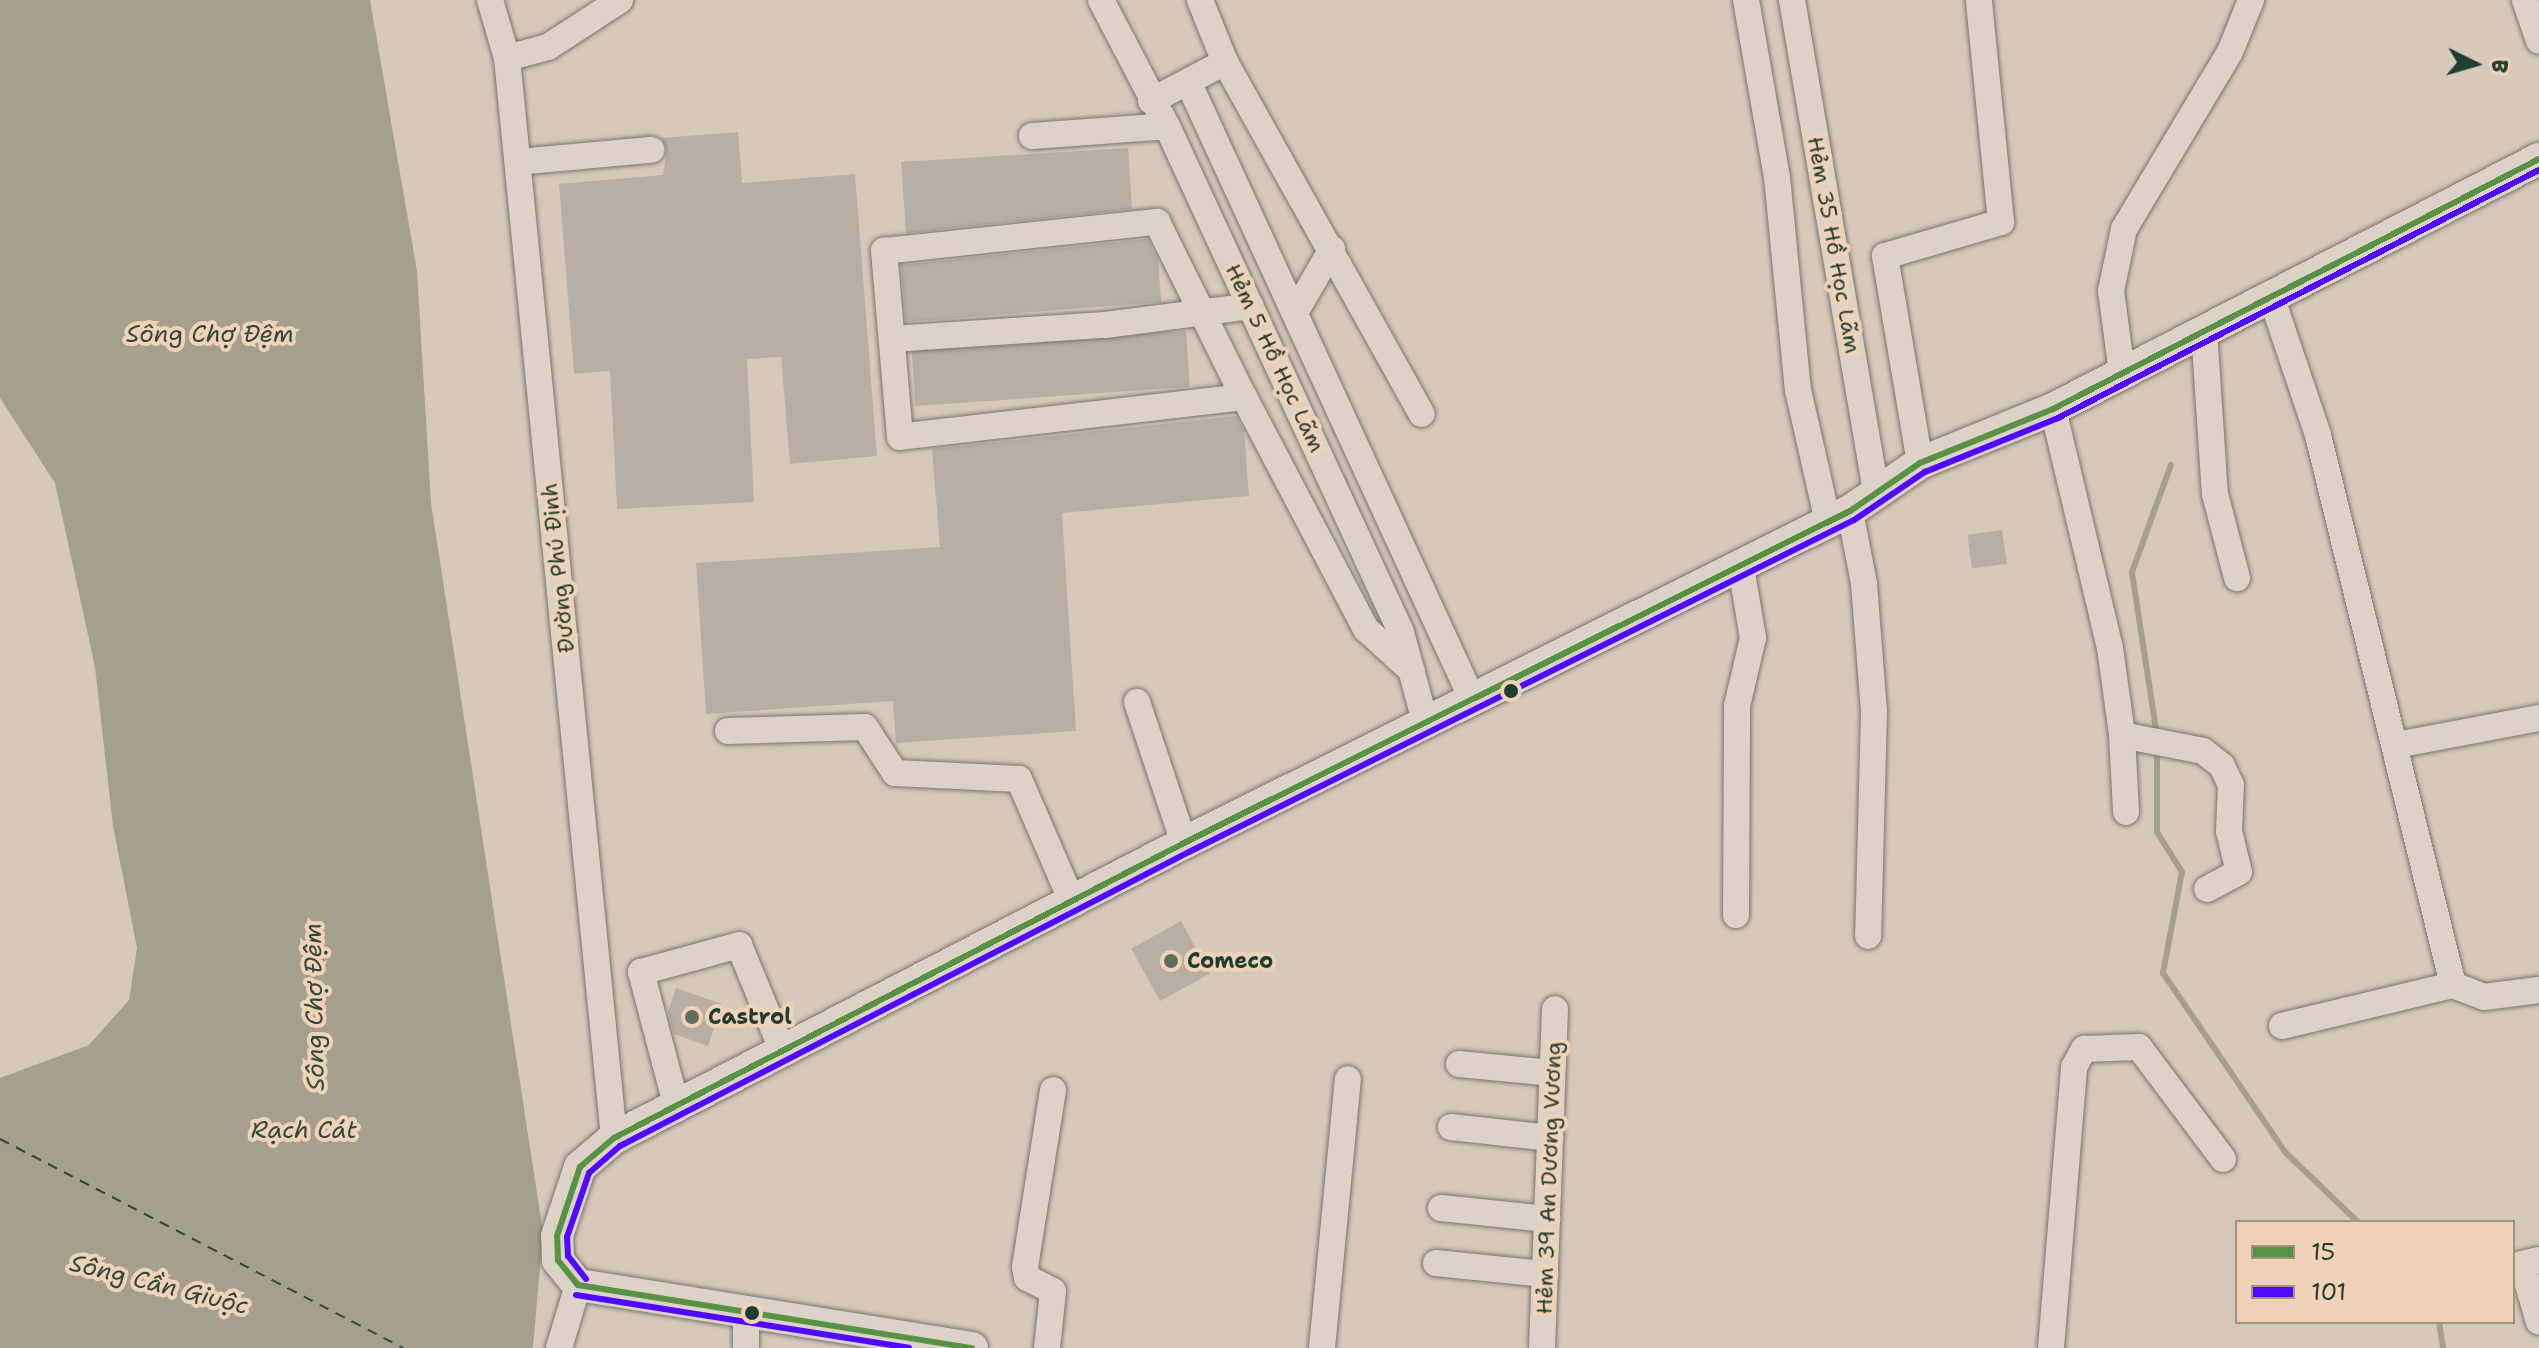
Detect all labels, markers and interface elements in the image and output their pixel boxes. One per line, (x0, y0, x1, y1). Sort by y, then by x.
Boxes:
north arrow (2435, 24, 2515, 104)
text: B (2484, 58, 2514, 74)
street label: Hẻm 35 Hồ Học Lãm (1802, 135, 1866, 355)
street label: Hẻm 5 Hồ Học Lãm (1220, 260, 1330, 456)
water label: Sông Chợ Đệm (126, 321, 294, 349)
street label: Đường Phú Định (536, 482, 580, 654)
unlabelled marker (1503, 683, 1519, 699)
water label: Sông Chợ Đệm (299, 923, 331, 1091)
place label: Comeco (1187, 948, 1273, 974)
marker: Comeco (1162, 952, 1180, 970)
place label: Castrol (708, 1004, 792, 1030)
marker: Castrol (683, 1008, 701, 1026)
street label: Hẻm 39 An Dương Vương (1531, 1041, 1567, 1315)
water label: Rạch Cát (251, 1117, 357, 1145)
legend (2235, 1220, 2515, 1324)
text: 15 (2311, 1236, 2335, 1268)
water label: Sông Cần Giuộc (67, 1249, 251, 1321)
text: 101 (2311, 1276, 2346, 1308)
unlabelled marker (744, 1305, 760, 1321)

